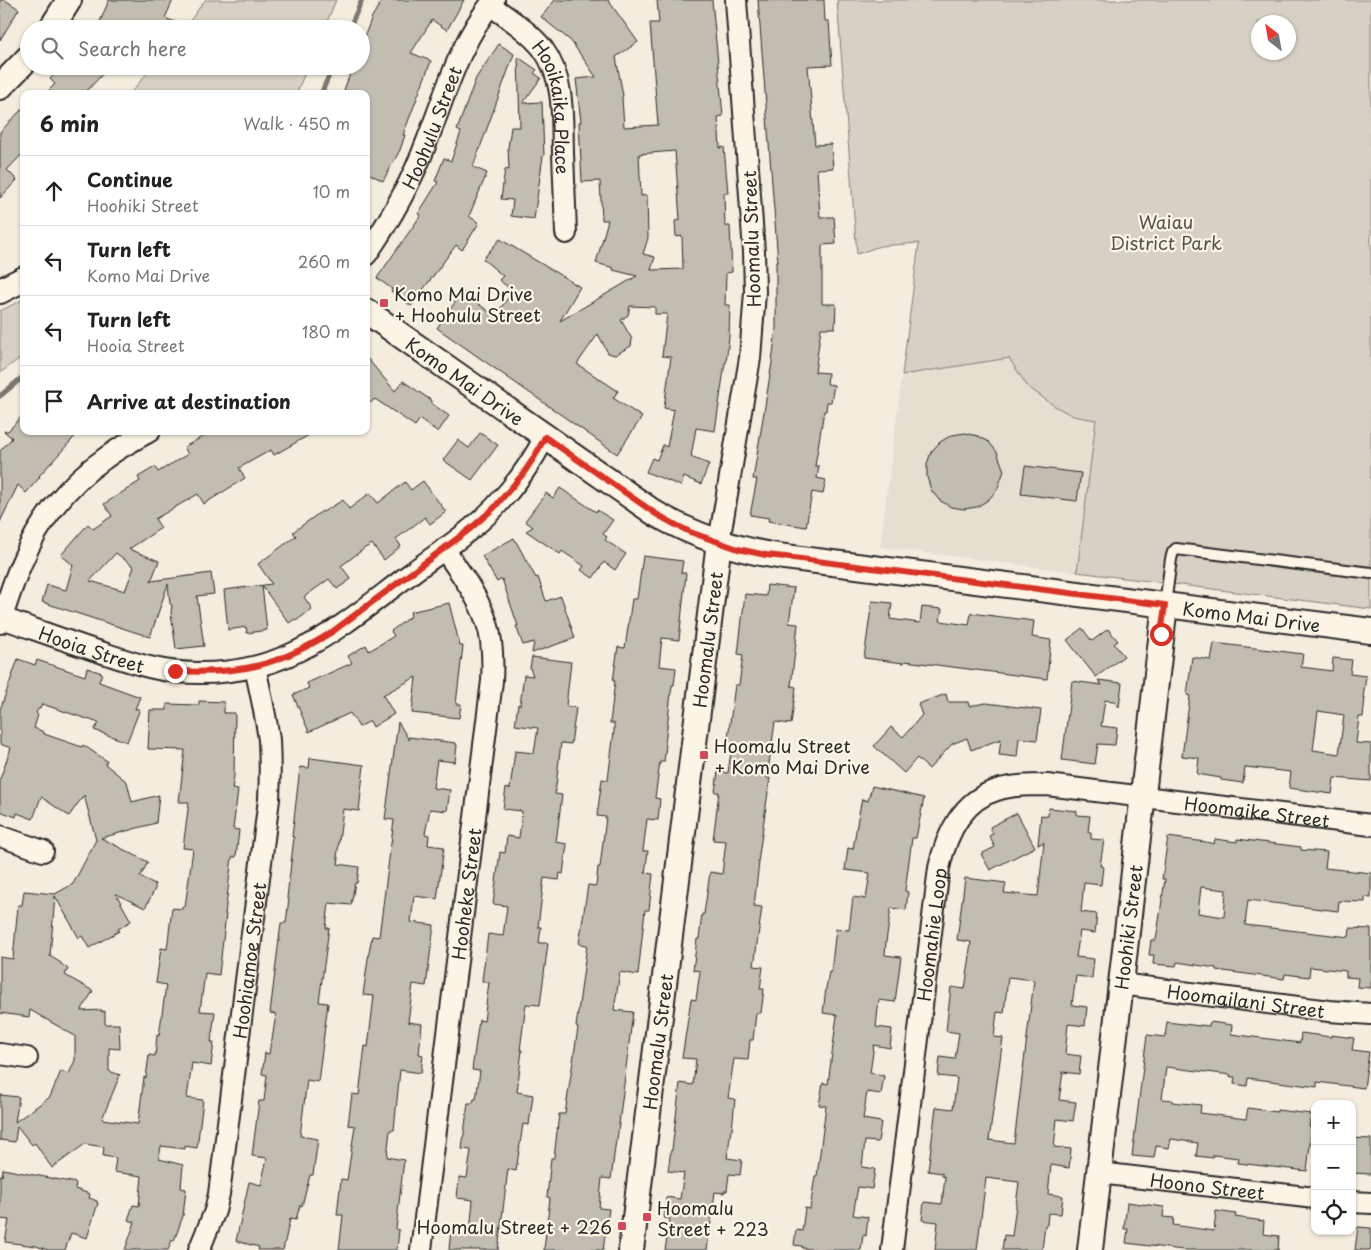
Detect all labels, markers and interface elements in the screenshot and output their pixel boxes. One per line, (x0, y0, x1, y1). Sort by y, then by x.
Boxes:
north arrow (1251, 15, 1296, 60)
search box (20, 20, 370, 75)
street label: Hooikaika Place (527, 33, 577, 175)
icon: search (38, 34, 66, 62)
text: Search here (78, 34, 187, 62)
street label: Hoohulu Street (394, 61, 468, 193)
text: 6 min (40, 107, 99, 139)
text: Walk · 450 m (244, 111, 350, 135)
text: Continue (87, 165, 173, 193)
street label: Hoomalu Street (735, 170, 767, 308)
icon: ahead (40, 177, 68, 205)
text: 10 m (313, 179, 350, 203)
text: Hoohiki Street (87, 193, 199, 217)
park label: Waiau District Park (1110, 208, 1222, 256)
text: Turn left (87, 235, 171, 263)
icon: left (40, 247, 68, 275)
text: 260 m (298, 249, 350, 273)
text: Komo Mai Drive (87, 263, 210, 287)
place label: Komo Mai Drive + Hoohulu Street (394, 280, 541, 328)
marker: Komo Mai Drive + Hoohulu Street (378, 297, 390, 309)
text: Turn left (87, 305, 171, 333)
icon: left (40, 317, 68, 345)
text: 180 m (302, 319, 350, 343)
street label: Komo Mai Drive (401, 330, 530, 431)
text: Hooia Street (87, 333, 185, 357)
icon: arrive (40, 387, 68, 415)
text: Arrive at destination (87, 387, 291, 415)
street label: Hoomalu Street (685, 570, 729, 709)
street label: Komo Mai Drive (1181, 594, 1322, 638)
street label: Hooia Street (35, 619, 148, 679)
route start (1150, 623, 1173, 646)
route end (164, 660, 187, 683)
place label: Hoomalu Street + Komo Mai Drive (714, 732, 870, 780)
marker: Hoomalu Street + Komo Mai Drive (698, 749, 710, 761)
street label: Hoomaike Street (1183, 789, 1331, 833)
street label: Hooheke Street (444, 826, 487, 961)
street label: Hoohiki Street (1107, 863, 1148, 991)
street label: Hoomahie Loop (909, 866, 952, 1003)
street label: Hoohiamoe Street (225, 881, 272, 1040)
street label: Hoomalu Street (635, 972, 679, 1111)
street label: Hoomailani Street (1165, 977, 1326, 1024)
map controls (1311, 1100, 1356, 1235)
button: + (1311, 1100, 1356, 1145)
button: − (1311, 1145, 1356, 1190)
street label: Hoono Street (1148, 1165, 1266, 1206)
button: locate (1311, 1190, 1356, 1235)
place label: Hoomalu Street + 223 (657, 1194, 769, 1242)
marker: Hoomalu Street + 223 (641, 1211, 653, 1223)
place label: Hoomalu Street + 226 (417, 1213, 612, 1240)
marker: Hoomalu Street + 226 (616, 1220, 628, 1232)

